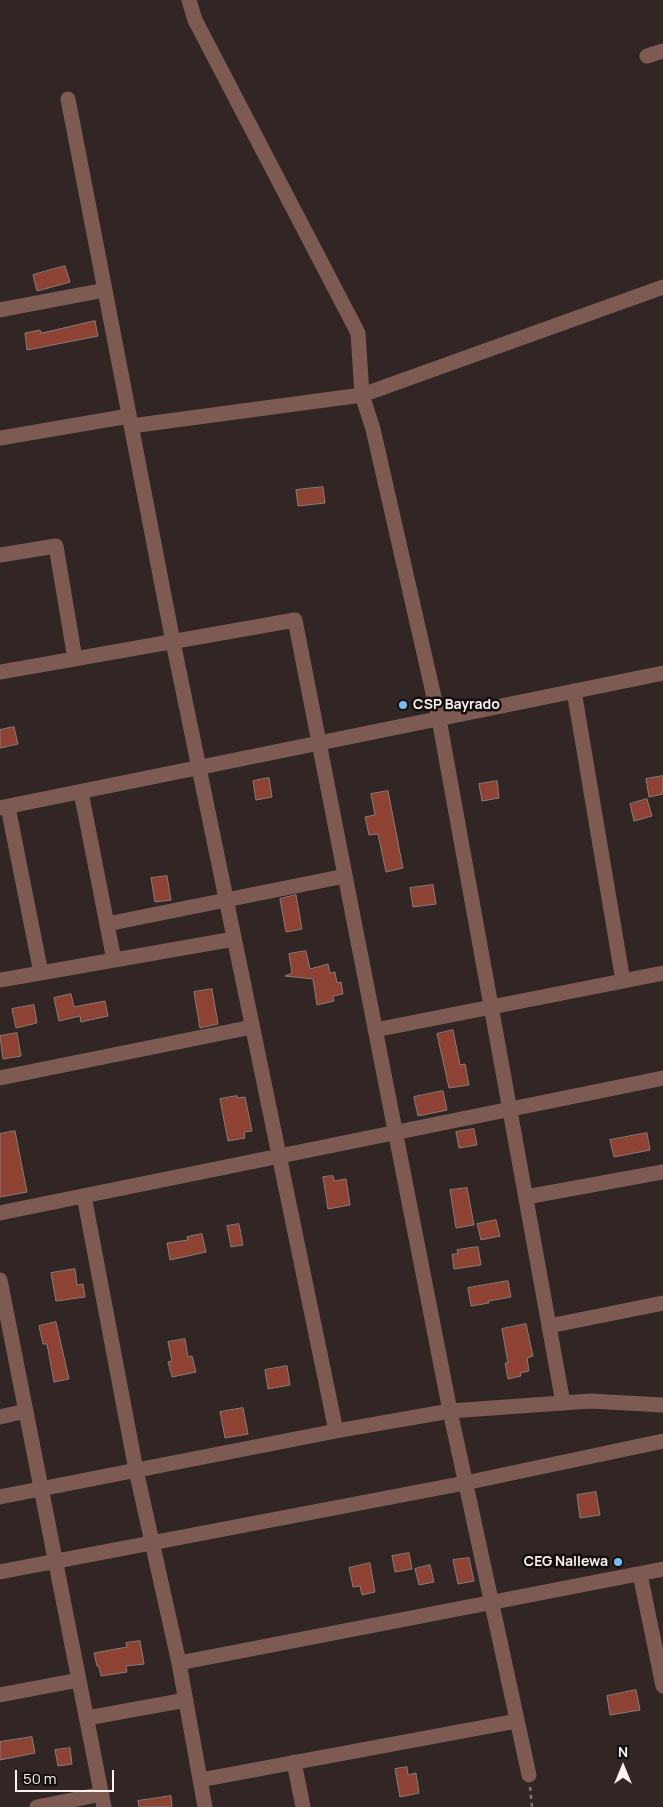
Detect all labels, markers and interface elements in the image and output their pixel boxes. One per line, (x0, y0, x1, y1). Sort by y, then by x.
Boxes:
place label: CSP Bayrado (413, 697, 500, 713)
marker: CSP Bayrado (397, 699, 409, 711)
place label: CEG Nallewa (524, 1554, 608, 1570)
marker: CEG Nallewa (612, 1556, 624, 1568)
north arrow (598, 1742, 648, 1792)
text: N (618, 1742, 628, 1761)
scale bar (18, 1760, 116, 1792)
text: 50 m (23, 1768, 57, 1789)

